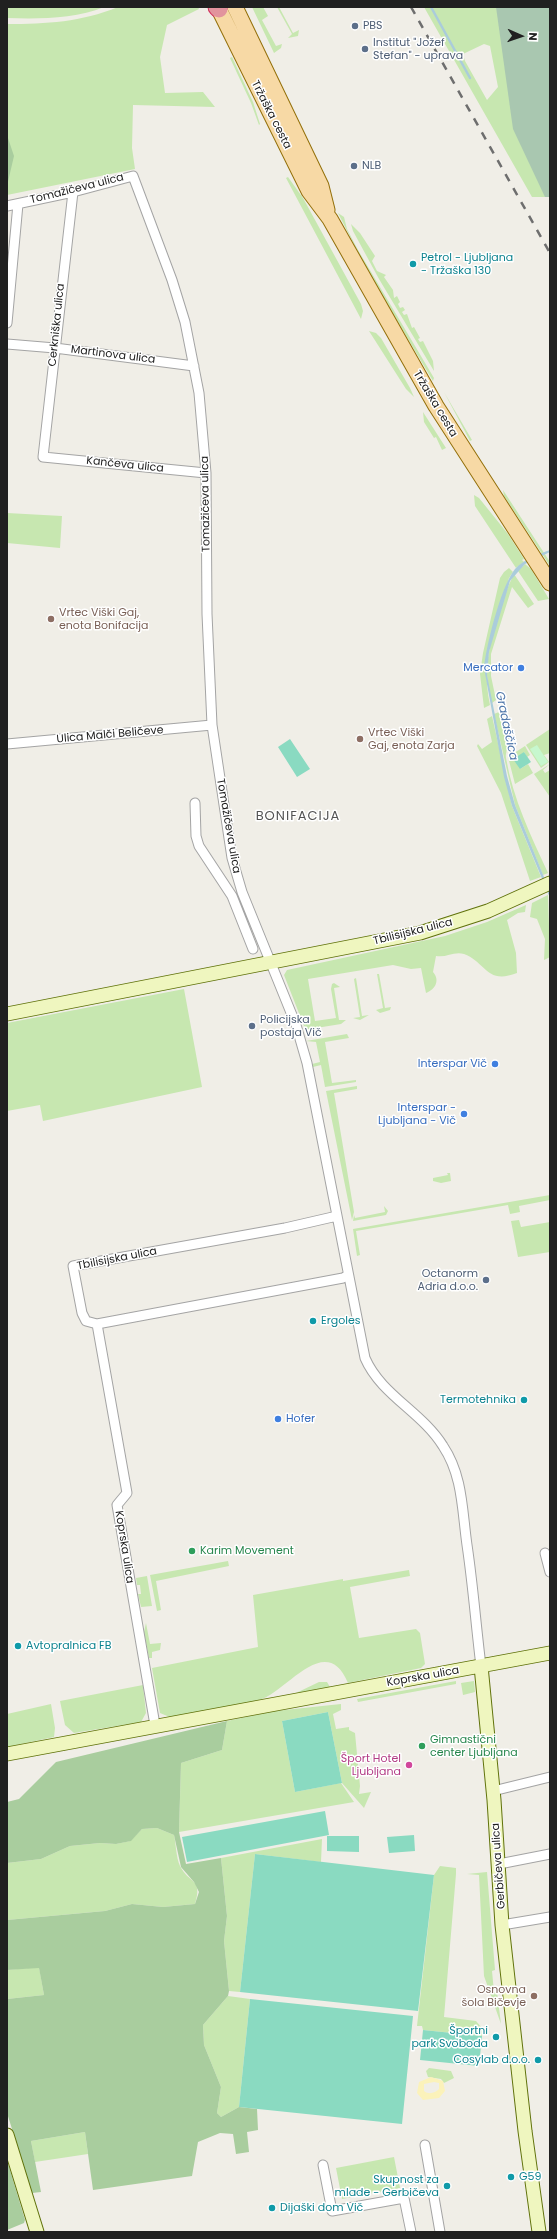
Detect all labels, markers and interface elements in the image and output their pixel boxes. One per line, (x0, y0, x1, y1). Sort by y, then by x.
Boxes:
north arrow (501, 16, 541, 56)
place label: PBS (363, 19, 383, 33)
marker: PBS (350, 21, 360, 31)
text: N (525, 32, 541, 41)
place label: Institut "Jožef Stefan" - uprava (373, 36, 463, 62)
marker: Institut "Jožef Stefan" - uprava (360, 44, 370, 54)
street label: Tržaška cesta (248, 79, 294, 151)
place label: NLB (362, 159, 381, 173)
marker: NLB (349, 161, 359, 171)
street label: Tomažičeva ulica (29, 171, 125, 207)
place label: Petrol - Ljubljana - Tržaška 130 (421, 251, 513, 277)
marker: Petrol - Ljubljana - Tržaška 130 (408, 259, 418, 269)
street label: Cerkniška ulica (46, 283, 68, 367)
street label: Martinova ulica (70, 343, 156, 367)
street label: Tržaška cesta (410, 368, 460, 440)
street label: Kančeva ulica (86, 454, 164, 476)
street label: Tomažičeva ulica (199, 456, 213, 552)
place label: Vrtec Viški Gaj, enota Bonifacija (59, 606, 148, 632)
marker: Vrtec Viški Gaj, enota Bonifacija (46, 614, 56, 624)
place label: Mercator (463, 661, 513, 675)
marker: Mercator (516, 663, 526, 673)
water label: Gradaščica (492, 690, 520, 762)
street label: Ulica Malči Beličeve (56, 724, 164, 746)
place label: Vrtec Viški Gaj, enota Zarja (368, 726, 455, 752)
marker: Vrtec Viški Gaj, enota Zarja (355, 734, 365, 744)
street label: Tomažičeva ulica (213, 778, 243, 874)
district label: BONIFACIJA (256, 809, 340, 825)
street label: Tbilisijska ulica (372, 916, 454, 948)
place label: Policijska postaja Vič (260, 1013, 322, 1039)
marker: Policijska postaja Vič (247, 1021, 257, 1031)
place label: Interspar Vič (418, 1057, 487, 1071)
marker: Interspar Vič (490, 1059, 500, 1069)
place label: Interspar - Ljubljana - Vič (378, 1101, 456, 1127)
marker: Interspar - Ljubljana - Vič (459, 1109, 469, 1119)
street label: Tbilisijska ulica (76, 1245, 158, 1273)
place label: Octanorm Adria d.o.o. (418, 1267, 478, 1293)
marker: Octanorm Adria d.o.o. (481, 1275, 491, 1285)
place label: Ergoles (321, 1314, 360, 1328)
marker: Ergoles (308, 1316, 318, 1326)
place label: Termotehnika (440, 1393, 516, 1407)
marker: Termotehnika (519, 1395, 529, 1405)
place label: Hofer (286, 1412, 315, 1426)
marker: Hofer (273, 1414, 283, 1424)
street label: Koprska ulica (112, 1510, 136, 1584)
place label: Karim Movement (200, 1544, 294, 1558)
marker: Karim Movement (187, 1546, 197, 1556)
place label: Avtopralnica FB (26, 1639, 111, 1653)
marker: Avtopralnica FB (13, 1641, 23, 1651)
street label: Koprska ulica (386, 1664, 460, 1690)
place label: Gimnastični center Ljubljana (430, 1733, 518, 1759)
marker: Gimnastični center Ljubljana (417, 1741, 427, 1751)
place label: Šport Hotel Ljubljana (341, 1752, 401, 1778)
marker: Šport Hotel Ljubljana (404, 1760, 414, 1770)
street label: Gerbičeva ulica (489, 1823, 509, 1909)
place label: Osnovna šola Bičevje (461, 1983, 526, 2009)
marker: Osnovna šola Bičevje (529, 1991, 539, 2001)
place label: Športni park Svoboda (411, 2024, 488, 2050)
marker: Športni park Svoboda (491, 2032, 501, 2042)
place label: Cosylab d.o.o. (454, 2053, 530, 2067)
marker: Cosylab d.o.o. (533, 2055, 543, 2065)
place label: G59 (519, 2170, 541, 2184)
marker: G59 (506, 2172, 516, 2182)
place label: Skupnost za mlade - Gerbičeva (335, 2173, 439, 2199)
marker: Skupnost za mlade - Gerbičeva (442, 2181, 452, 2191)
place label: Dijaški dom Vič (280, 2201, 363, 2215)
marker: Dijaški dom Vič (267, 2203, 277, 2213)

